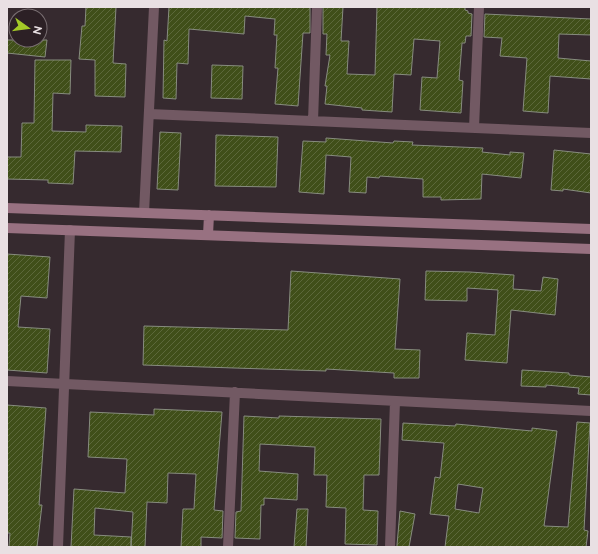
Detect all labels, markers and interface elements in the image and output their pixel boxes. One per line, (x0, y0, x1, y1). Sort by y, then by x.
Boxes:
north arrow (8, 8, 48, 48)
text: N (30, 25, 45, 36)

